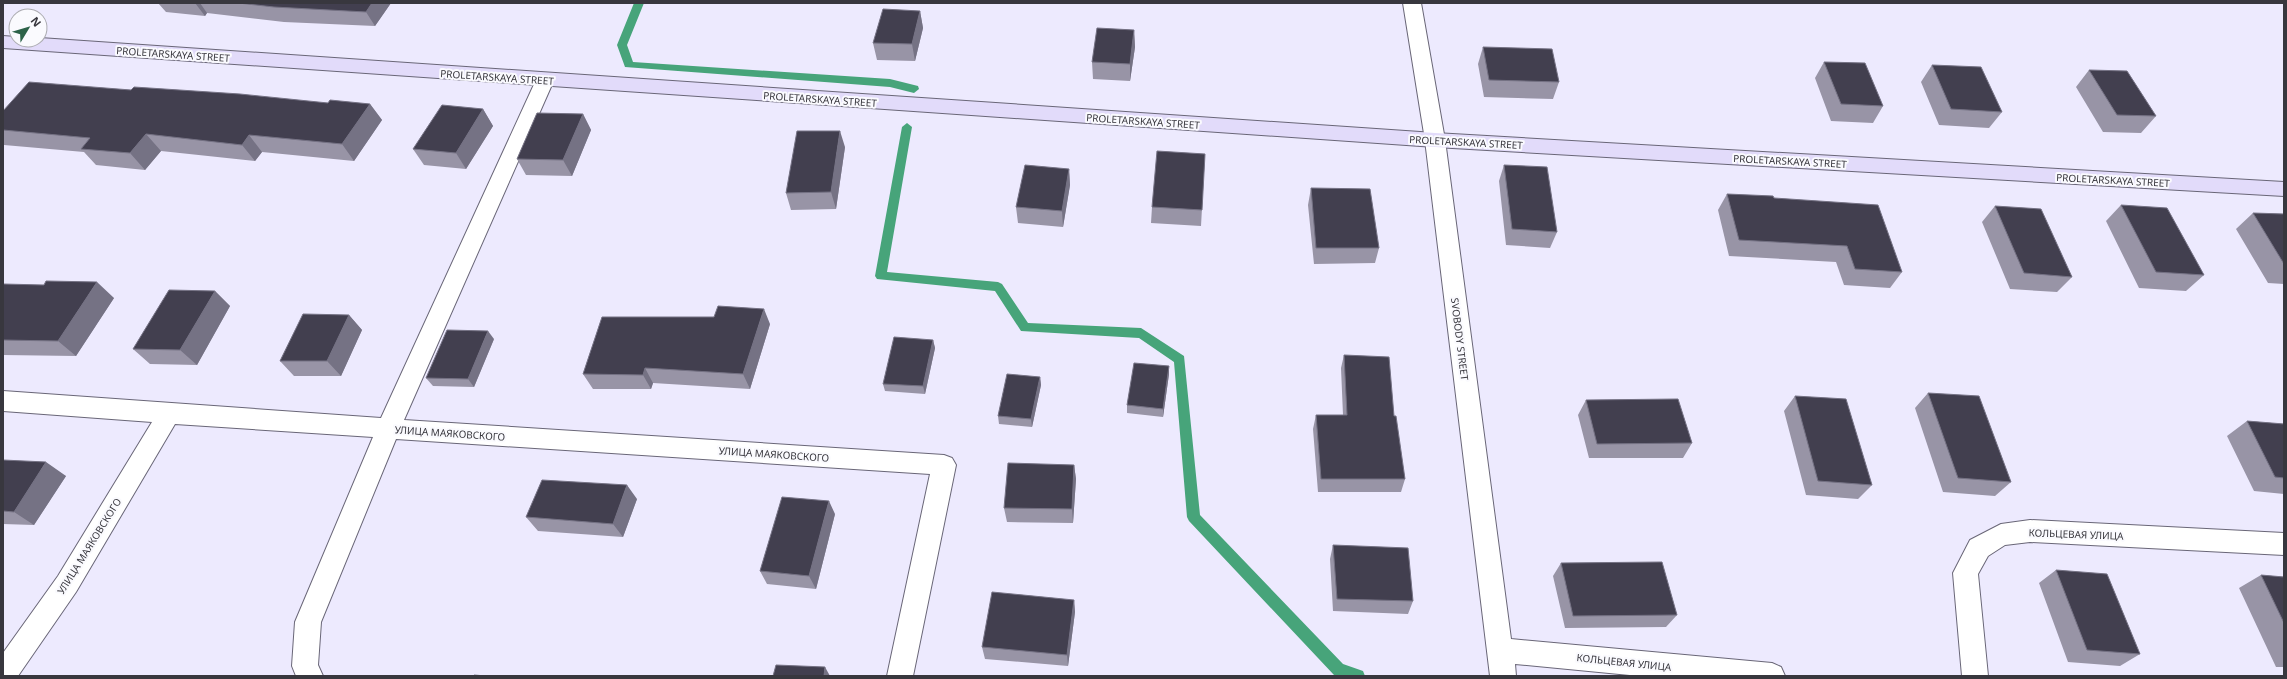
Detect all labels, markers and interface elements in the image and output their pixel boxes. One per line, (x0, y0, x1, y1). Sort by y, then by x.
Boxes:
north arrow (8, 8, 48, 48)
text: N (28, 13, 45, 30)
street label: PROLETARSKAYA STREET (116, 43, 231, 65)
street label: PROLETARSKAYA STREET (440, 66, 555, 88)
street label: PROLETARSKAYA STREET (763, 88, 878, 110)
street label: PROLETARSKAYA STREET (1086, 110, 1201, 132)
street label: PROLETARSKAYA STREET (1409, 132, 1524, 152)
street label: PROLETARSKAYA STREET (1733, 151, 1848, 171)
street label: PROLETARSKAYA STREET (2056, 170, 2171, 190)
street label: SVOBODY STREET (1448, 297, 1472, 381)
street label: УЛИЦА МАЯКОВСКОГО (394, 422, 506, 444)
street label: УЛИЦА МАЯКОВСКОГО (718, 443, 830, 465)
street label: УЛИЦА МАЯКОВСКОГО (54, 495, 124, 597)
street label: КОЛЬЦЕВАЯ УЛИЦА (2028, 525, 2124, 543)
street label: КОЛЬЦЕВАЯ УЛИЦА (1576, 650, 1673, 674)

